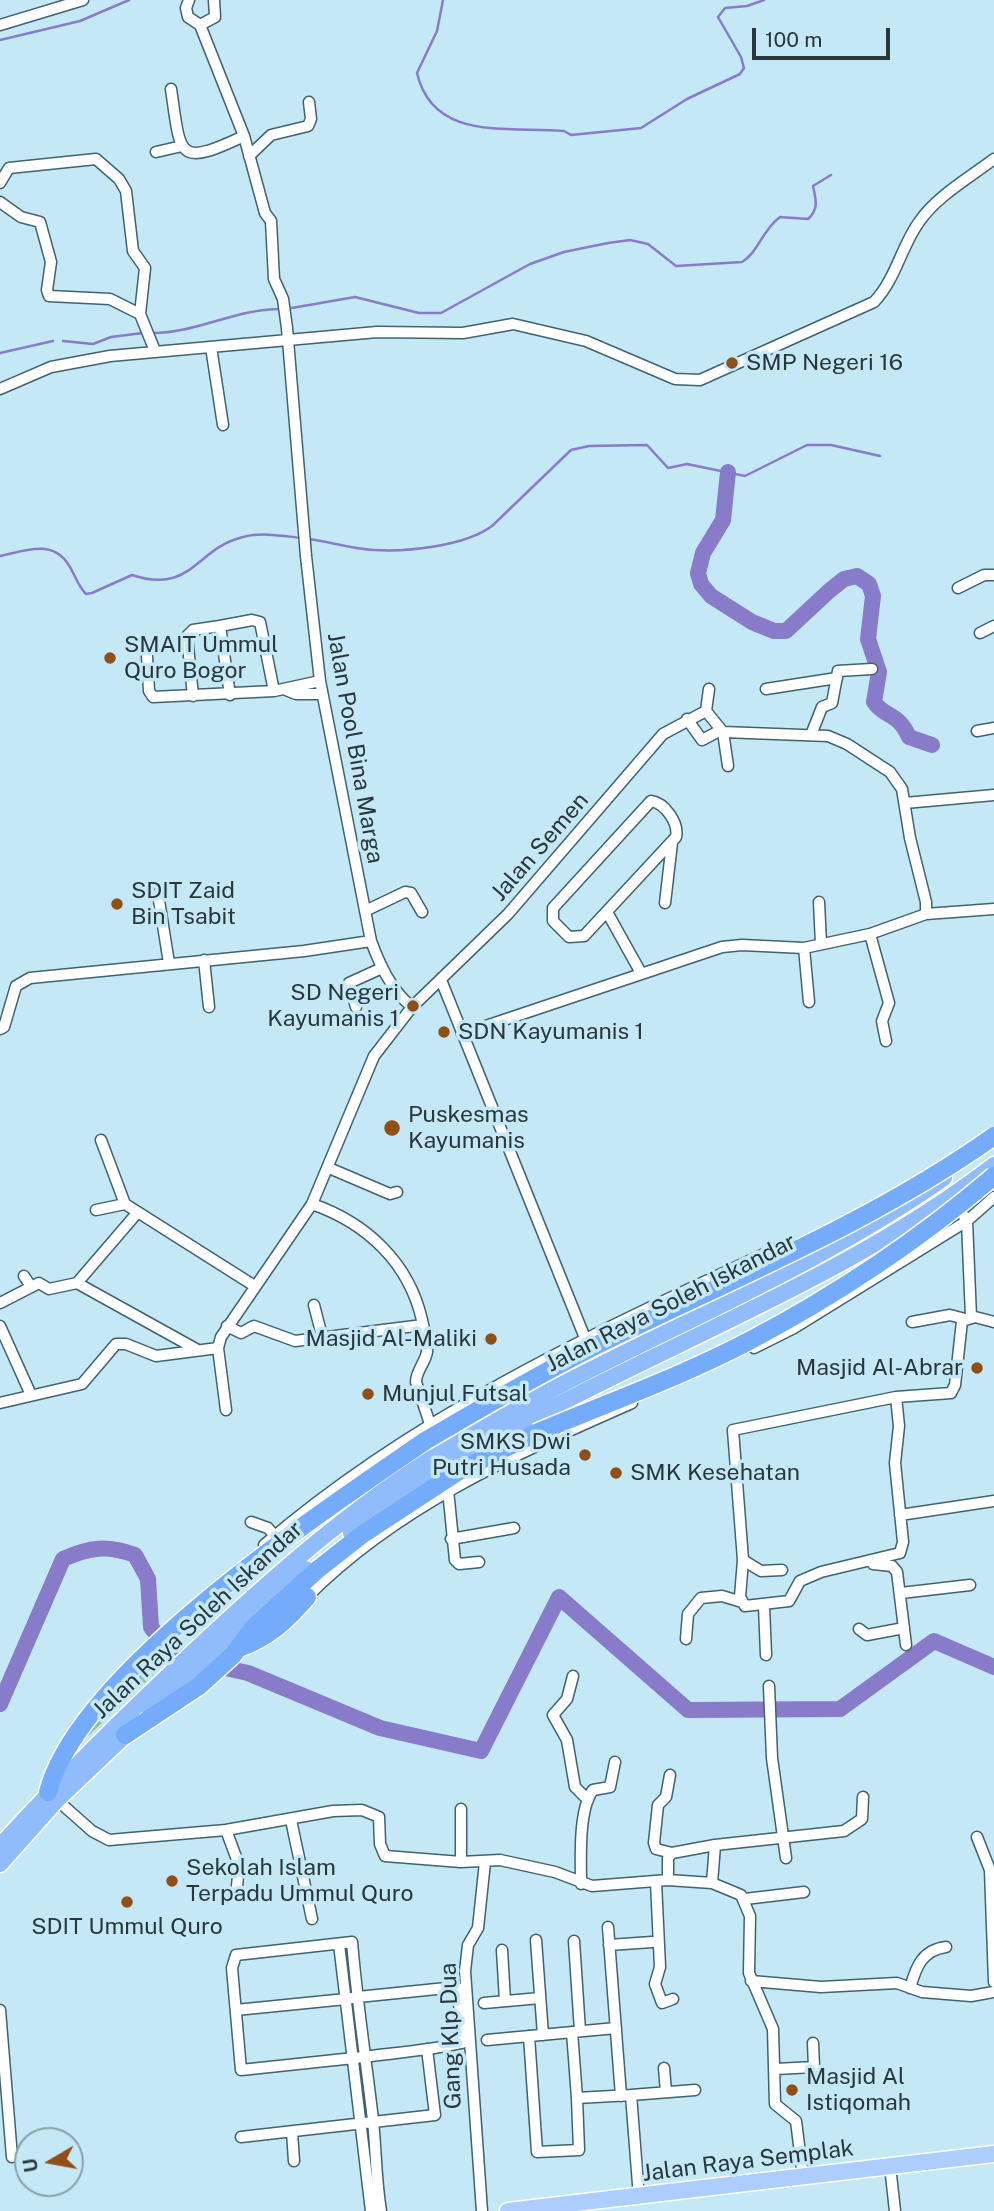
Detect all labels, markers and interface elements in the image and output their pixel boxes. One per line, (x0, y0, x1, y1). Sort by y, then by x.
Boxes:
scale bar (756, 14, 894, 58)
text: 100 m (765, 27, 822, 52)
place label: SMP Negeri 16 (746, 349, 903, 377)
marker: SMP Negeri 16 (724, 355, 740, 371)
street label: Jalan Pool Bina Marga (321, 630, 389, 866)
place label: SMAIT Ummul Quro Bogor (124, 631, 278, 685)
marker: SMAIT Ummul Quro Bogor (102, 650, 118, 666)
street label: Jalan Semen (485, 787, 595, 907)
place label: SDIT Zaid Bin Tsabit (131, 877, 236, 931)
marker: SDIT Zaid Bin Tsabit (109, 896, 125, 912)
place label: SD Negeri Kayumanis 1 (267, 979, 399, 1033)
marker: SD Negeri Kayumanis 1 (405, 998, 421, 1014)
place label: SDN Kayumanis 1 (458, 1018, 644, 1046)
marker: SDN Kayumanis 1 (436, 1024, 452, 1040)
place label: Puskesmas Kayumanis (408, 1101, 529, 1155)
marker: Puskesmas Kayumanis (382, 1118, 402, 1138)
street label: Jalan Raya Soleh Iskandar (541, 1228, 801, 1378)
place label: Masjid Al-Maliki (305, 1325, 477, 1353)
marker: Masjid Al-Maliki (483, 1331, 499, 1347)
place label: Masjid Al-Abrar (796, 1354, 963, 1382)
marker: Masjid Al-Abrar (969, 1360, 985, 1376)
place label: Munjul Futsal (382, 1380, 528, 1408)
marker: Munjul Futsal (360, 1386, 376, 1402)
place label: SMKS Dwi Putri Husada (432, 1428, 571, 1482)
marker: SMKS Dwi Putri Husada (577, 1447, 593, 1463)
place label: SMK Kesehatan (630, 1459, 800, 1487)
marker: SMK Kesehatan (608, 1465, 624, 1481)
street label: Jalan Raya Soleh Iskandar (87, 1515, 309, 1725)
place label: Sekolah Islam Terpadu Ummul Quro (186, 1854, 413, 1908)
marker: Sekolah Islam Terpadu Ummul Quro (164, 1873, 180, 1889)
marker: SDIT Ummul Quro (119, 1894, 135, 1910)
place label: SDIT Ummul Quro (31, 1913, 223, 1941)
street label: Gang Klp Dua (435, 1962, 467, 2110)
place label: Masjid Al Istiqomah (806, 2063, 911, 2117)
marker: Masjid Al Istiqomah (784, 2082, 800, 2098)
north arrow (14, 2127, 84, 2197)
street label: Jalan Raya Semplak (641, 2134, 855, 2188)
text: U (18, 2157, 42, 2174)

